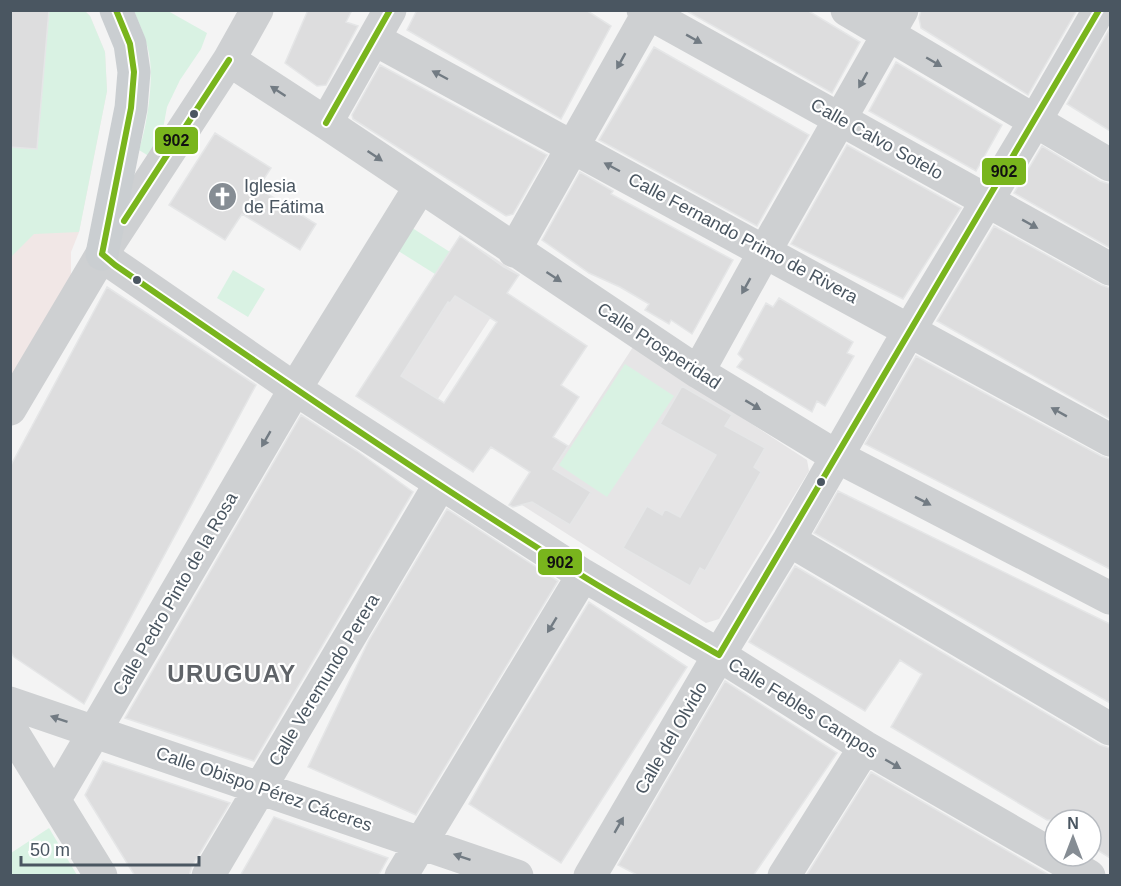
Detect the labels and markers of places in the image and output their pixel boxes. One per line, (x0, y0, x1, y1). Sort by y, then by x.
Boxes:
unlabelled marker (188, 108, 200, 120)
place label: Iglesia de Fátima (244, 176, 325, 217)
church icon: Iglesia de Fátima (207, 180, 239, 212)
unlabelled marker (131, 274, 143, 286)
unlabelled marker (815, 476, 827, 488)

